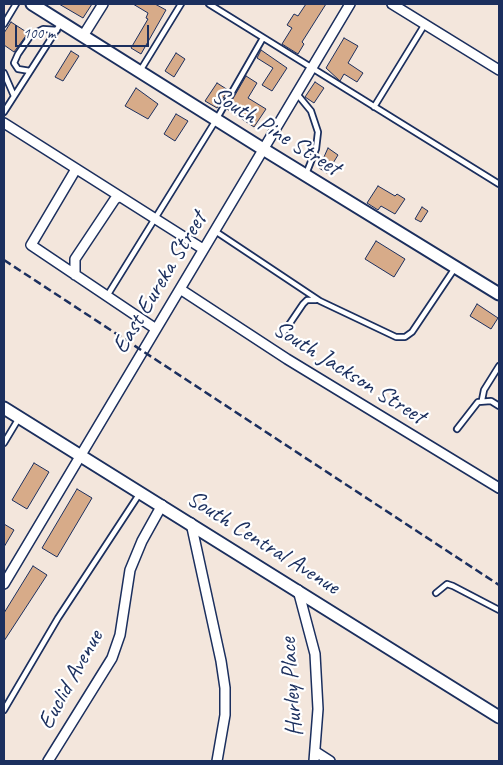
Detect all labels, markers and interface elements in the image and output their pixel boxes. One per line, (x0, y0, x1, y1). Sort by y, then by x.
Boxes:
scale bar (18, 15, 151, 47)
text: 100 m (23, 24, 55, 43)
street label: South Pine Street (206, 81, 346, 183)
street label: East Eureka Street (107, 207, 213, 359)
street label: South Jackson Street (268, 315, 430, 431)
street label: South Central Avenue (181, 485, 345, 601)
street label: Euclid Avenue (32, 625, 110, 735)
street label: Hurley Place (274, 637, 310, 737)

